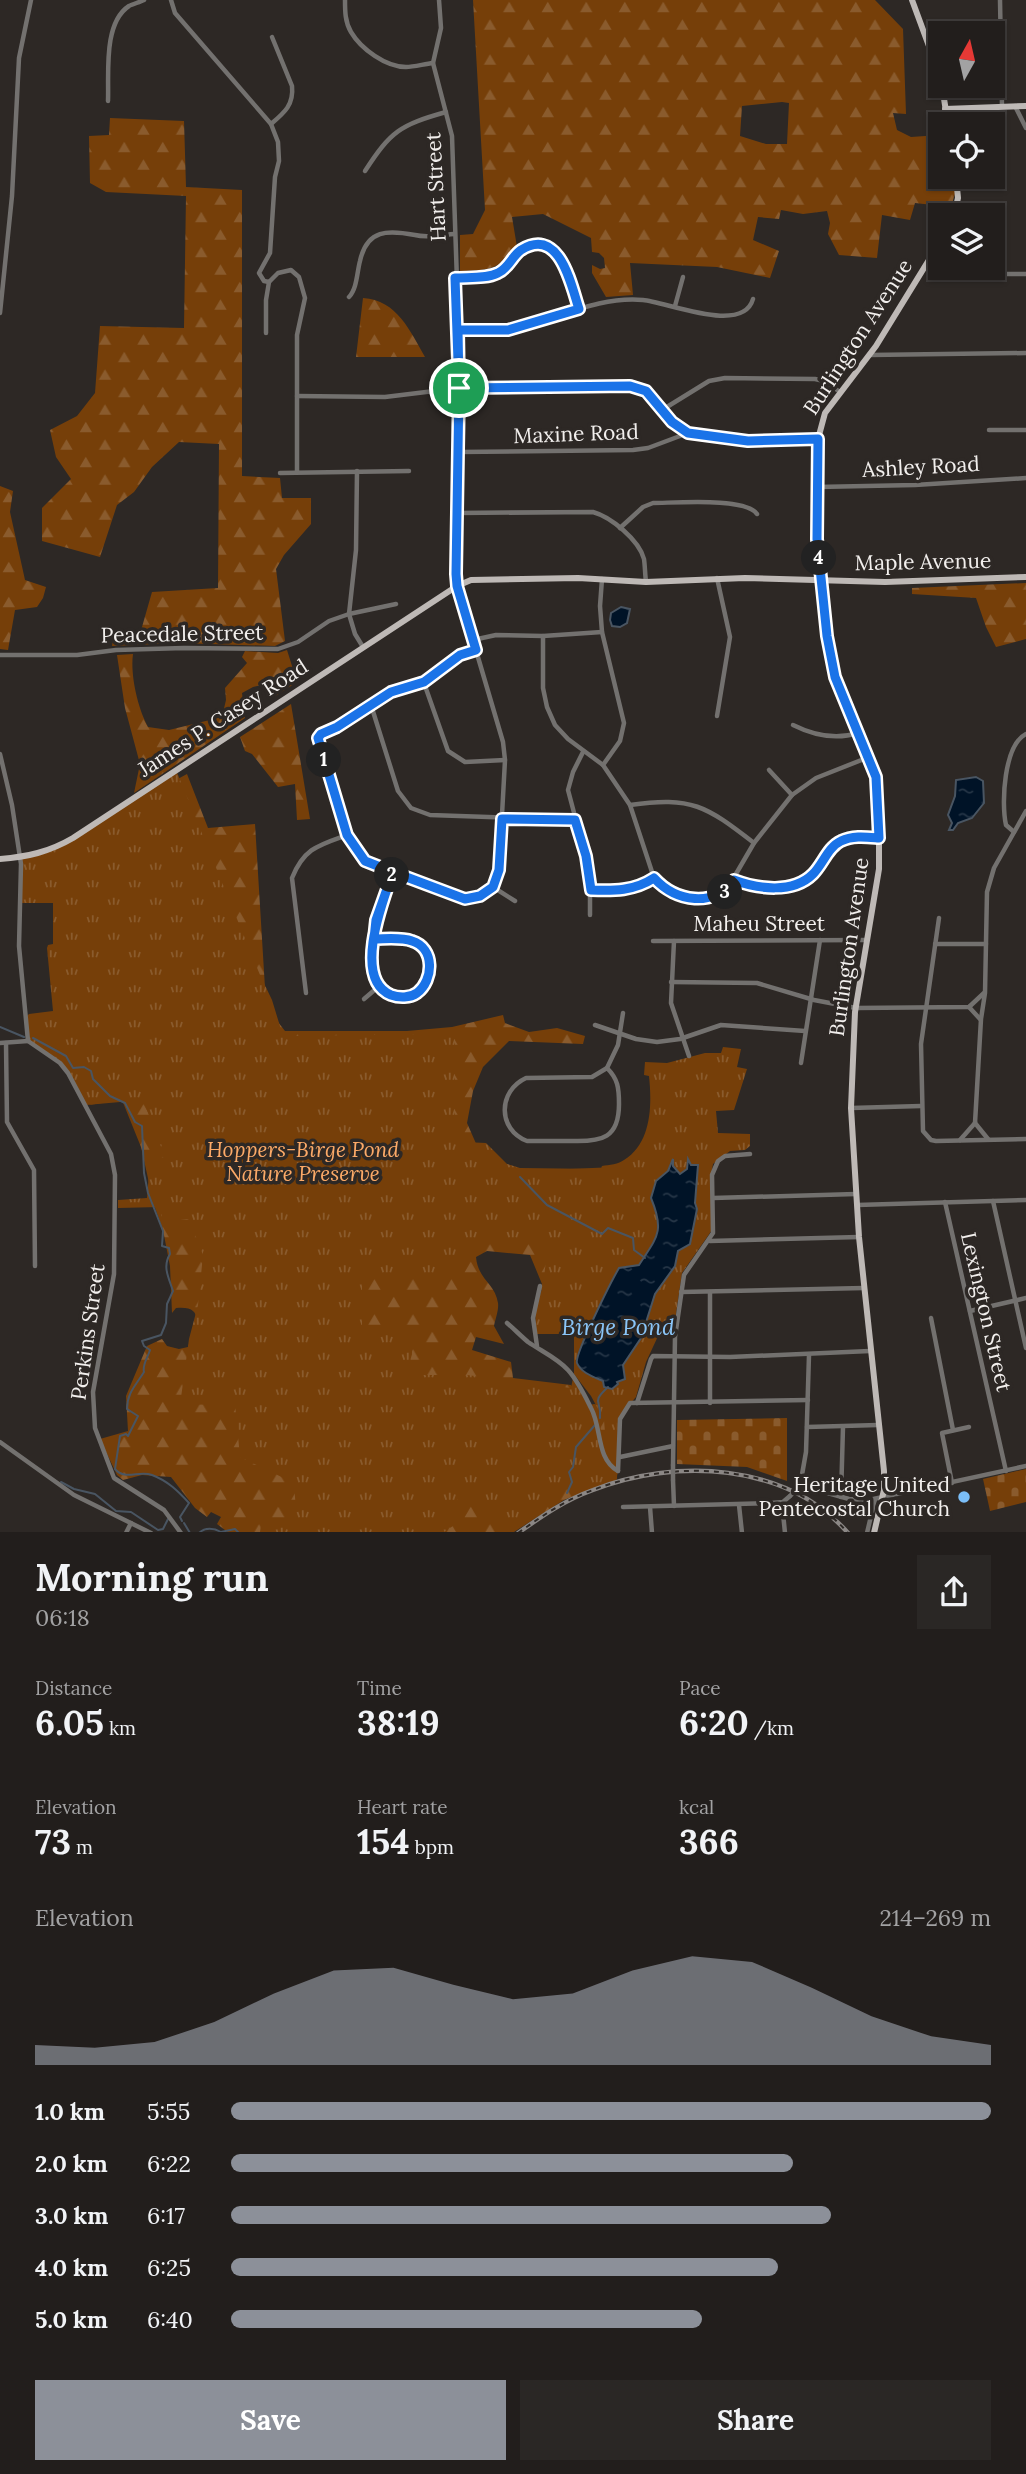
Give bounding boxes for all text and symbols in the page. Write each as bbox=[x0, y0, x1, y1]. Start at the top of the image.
north arrow bbox=[928, 21, 1004, 98]
map controls bbox=[928, 21, 1005, 280]
button: locate bbox=[928, 112, 1005, 189]
street label: Hart Street bbox=[419, 131, 452, 242]
button: layers bbox=[928, 203, 1005, 280]
street label: Burlington Avenue bbox=[797, 254, 918, 420]
pin bbox=[429, 358, 489, 418]
icon: arrive bbox=[440, 369, 478, 407]
street label: Maxine Road bbox=[513, 418, 639, 449]
street label: Ashley Road bbox=[860, 450, 980, 483]
pin: 4 bbox=[802, 540, 836, 576]
text: 4 bbox=[813, 545, 824, 569]
street label: Maple Avenue bbox=[854, 547, 991, 576]
street label: Peacedale Street bbox=[100, 619, 264, 648]
street label: James P. Casey Road bbox=[132, 653, 313, 783]
pin: 1 bbox=[306, 742, 342, 778]
text: 1 bbox=[320, 747, 327, 771]
street label: Burlington Avenue bbox=[823, 856, 874, 1038]
pin: 2 bbox=[374, 858, 410, 892]
text: 2 bbox=[386, 862, 397, 886]
pin: 3 bbox=[708, 874, 742, 910]
text: 3 bbox=[719, 879, 730, 903]
street label: Maheu Street bbox=[693, 910, 826, 937]
park label: Hoppers-Birge Pond Nature Preserve bbox=[207, 1136, 400, 1187]
street label: Lexington Street bbox=[955, 1229, 1018, 1395]
street label: Perkins Street bbox=[65, 1261, 111, 1402]
water label: Birge Pond bbox=[561, 1312, 675, 1341]
place label: Heritage United Pentecostal Church bbox=[758, 1471, 950, 1522]
marker: Heritage United Pentecostal Church bbox=[956, 1489, 972, 1505]
text: Morning run bbox=[35, 1553, 269, 1601]
button: share bbox=[917, 1555, 991, 1629]
text: 06:18 bbox=[35, 1603, 90, 1632]
text: Distance bbox=[35, 1676, 112, 1700]
text: Time bbox=[357, 1676, 402, 1700]
text: Pace bbox=[679, 1676, 721, 1700]
text: 6.05 bbox=[35, 1700, 104, 1745]
text: 38:19 bbox=[357, 1700, 440, 1745]
text: 6:20 bbox=[679, 1700, 749, 1745]
text: km bbox=[104, 1716, 136, 1740]
text: /km bbox=[749, 1716, 794, 1740]
text: Elevation bbox=[35, 1795, 117, 1819]
text: Heart rate bbox=[357, 1795, 448, 1819]
text: kcal bbox=[679, 1795, 714, 1819]
text: 73 bbox=[35, 1819, 71, 1864]
text: 154 bbox=[357, 1819, 410, 1864]
text: 366 bbox=[679, 1819, 739, 1864]
text: m bbox=[71, 1835, 93, 1859]
text: bpm bbox=[410, 1835, 454, 1859]
text: Elevation bbox=[35, 1903, 134, 1932]
text: 214–269 m bbox=[879, 1903, 991, 1932]
text: 1.0 km bbox=[35, 2097, 105, 2126]
text: 5:55 bbox=[147, 2097, 190, 2126]
text: 2.0 km bbox=[35, 2149, 108, 2178]
text: 6:22 bbox=[147, 2149, 191, 2178]
text: 3.0 km bbox=[35, 2201, 108, 2230]
text: 6:17 bbox=[147, 2201, 185, 2230]
text: 4.0 km bbox=[35, 2253, 108, 2282]
text: 6:25 bbox=[147, 2253, 191, 2282]
text: 5.0 km bbox=[35, 2305, 108, 2334]
text: 6:40 bbox=[147, 2305, 193, 2334]
button: Save bbox=[35, 2380, 506, 2460]
button: Share bbox=[520, 2380, 991, 2460]

